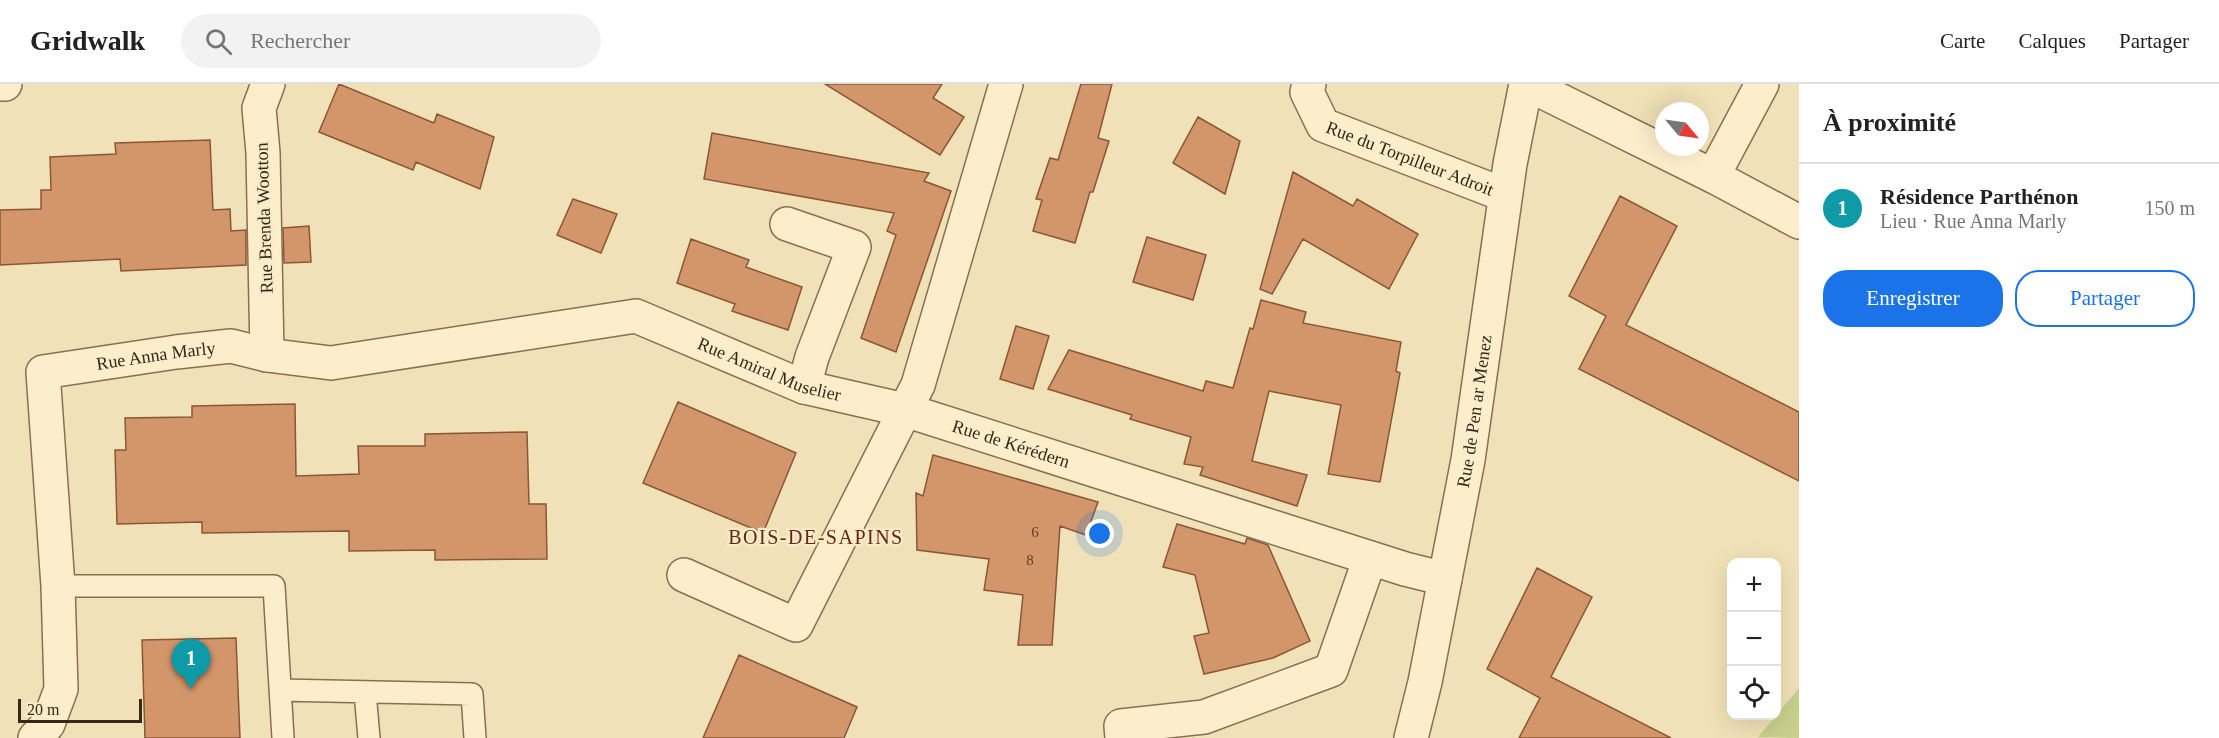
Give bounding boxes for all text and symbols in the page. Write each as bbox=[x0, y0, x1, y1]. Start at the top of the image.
search box bbox=[181, 14, 601, 68]
text: Gridwalk bbox=[30, 25, 145, 56]
icon: search bbox=[202, 25, 235, 58]
text: Rechercher bbox=[250, 28, 350, 53]
text: Carte bbox=[1940, 29, 1985, 53]
text: Calques bbox=[2018, 29, 2086, 53]
text: Partager bbox=[2119, 29, 2189, 53]
north arrow bbox=[1655, 102, 1709, 156]
text: À proximité bbox=[1823, 108, 1956, 137]
street label: Rue du Torpilleur Adroit bbox=[1323, 117, 1497, 200]
street label: Rue Brenda Wootton bbox=[251, 142, 277, 294]
text: Résidence Parthénon bbox=[1880, 184, 2079, 209]
text: 1 bbox=[1838, 197, 1848, 219]
text: 150 m bbox=[2144, 197, 2195, 219]
text: Lieu · Rue Anna Marly bbox=[1880, 210, 2067, 232]
button: Enregistrer bbox=[1823, 270, 2003, 327]
button: Partager bbox=[2015, 270, 2195, 327]
street label: Rue Amiral Muselier bbox=[695, 333, 843, 405]
street label: Rue de Pen ar Menez bbox=[1453, 334, 1496, 489]
street label: Rue Anna Marly bbox=[95, 338, 216, 374]
street label: Rue de Kérédern bbox=[950, 416, 1072, 472]
your location bbox=[1085, 519, 1114, 548]
house number: 6 bbox=[1031, 524, 1039, 540]
district label: BOIS-DE-SAPINS bbox=[728, 526, 904, 548]
house number: 8 bbox=[1026, 552, 1034, 568]
map controls bbox=[1727, 558, 1781, 720]
button: + bbox=[1727, 558, 1781, 612]
button: − bbox=[1727, 612, 1781, 666]
pin: 1 bbox=[172, 640, 210, 689]
button: locate bbox=[1727, 666, 1781, 720]
scale bar bbox=[18, 696, 142, 724]
text: 20 m bbox=[27, 701, 59, 718]

